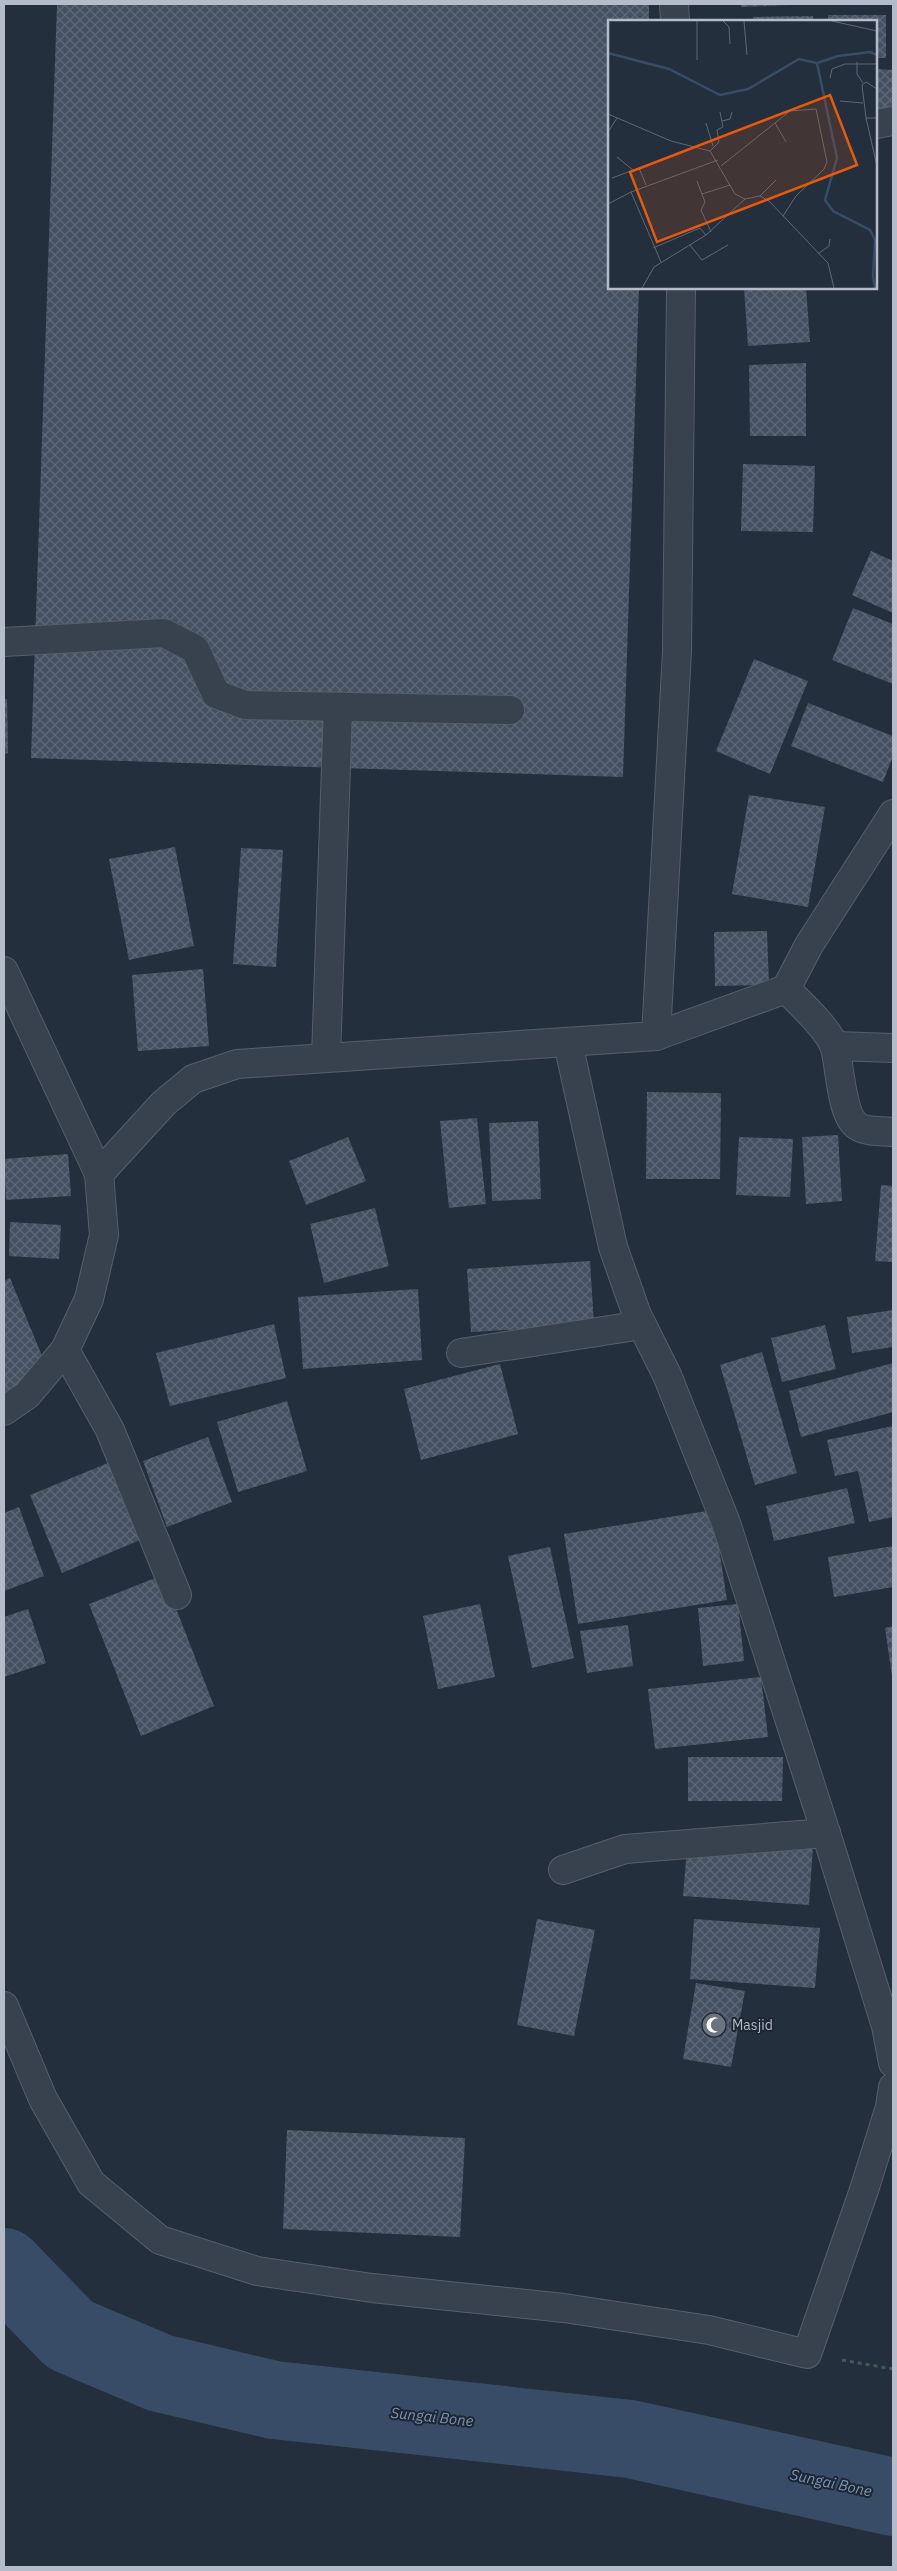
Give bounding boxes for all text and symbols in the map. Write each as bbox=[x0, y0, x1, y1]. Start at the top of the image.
inset map bbox=[608, 20, 877, 289]
mosque icon: Masjid bbox=[701, 2012, 727, 2038]
place label: Masjid bbox=[732, 2016, 773, 2034]
water label: Sungai Bone bbox=[390, 2403, 475, 2430]
water label: Sungai Bone bbox=[788, 2465, 874, 2501]

